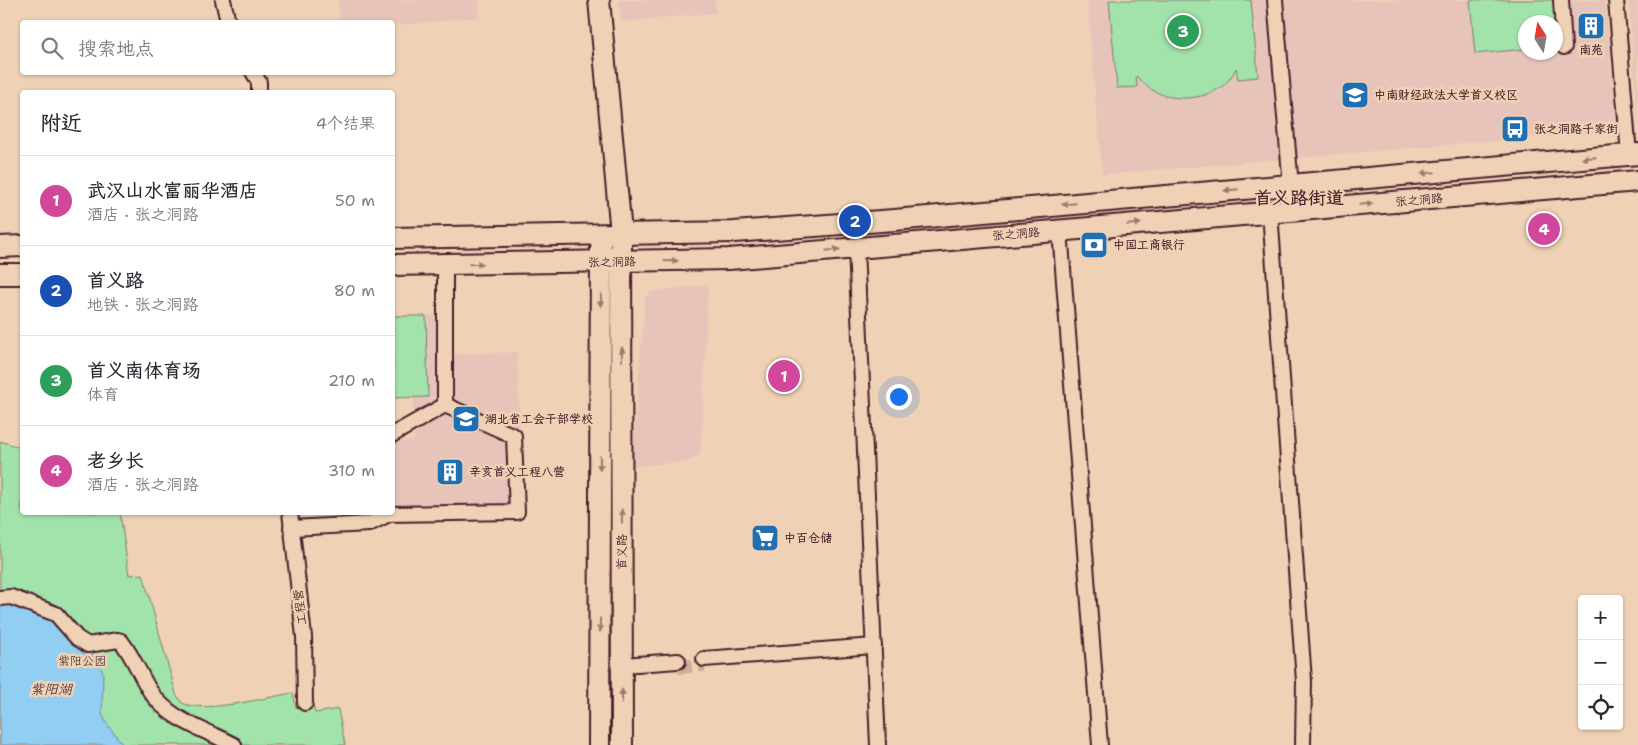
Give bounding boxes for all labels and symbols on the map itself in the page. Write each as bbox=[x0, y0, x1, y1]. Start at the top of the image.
building icon: 南苑 bbox=[1576, 11, 1606, 41]
pin: 3 bbox=[1167, 12, 1199, 50]
north arrow bbox=[1518, 15, 1563, 60]
place label: 南苑 bbox=[1579, 42, 1603, 58]
school or university icon: 中南财经政法大学首义校区 bbox=[1340, 80, 1370, 110]
place label: 中南财经政法大学首义校区 bbox=[1374, 87, 1518, 103]
bus stop icon: 张之洞路千家街 bbox=[1500, 114, 1530, 144]
place label: 张之洞路千家街 bbox=[1534, 121, 1618, 137]
one-way arrow bbox=[1581, 155, 1597, 163]
one-way arrow bbox=[1419, 169, 1435, 177]
district label: 首义路街道 bbox=[1254, 186, 1344, 210]
one-way arrow bbox=[1223, 187, 1239, 195]
street label: 张之洞路 bbox=[1394, 190, 1444, 210]
one-way arrow bbox=[1358, 200, 1374, 208]
one-way arrow bbox=[1061, 201, 1077, 209]
pin: 2 bbox=[839, 202, 871, 240]
pin: 4 bbox=[1528, 210, 1560, 248]
one-way arrow bbox=[1126, 220, 1142, 228]
street label: 张之洞路 bbox=[991, 224, 1041, 244]
bank icon: 中国工商银行 bbox=[1079, 230, 1109, 260]
place label: 中国工商银行 bbox=[1113, 237, 1185, 253]
one-way arrow bbox=[825, 245, 841, 253]
street label: 张之洞路 bbox=[588, 254, 636, 270]
one-way arrow bbox=[663, 256, 679, 264]
one-way arrow bbox=[468, 260, 484, 268]
one-way arrow bbox=[597, 292, 605, 308]
one-way arrow bbox=[618, 346, 626, 362]
pin: 1 bbox=[768, 357, 800, 395]
your location bbox=[886, 384, 912, 410]
school or university icon: 湖北省工会干部学校 bbox=[451, 404, 481, 434]
place label: 湖北省工会干部学校 bbox=[485, 411, 593, 427]
one-way arrow bbox=[596, 455, 604, 471]
building icon: 辛亥首义工程八营 bbox=[435, 457, 465, 487]
place label: 辛亥首义工程八营 bbox=[469, 464, 565, 480]
one-way arrow bbox=[618, 508, 626, 524]
supermarket icon: 中百仓储 bbox=[750, 523, 780, 553]
place label: 中百仓储 bbox=[784, 530, 832, 546]
street label: 首义路 bbox=[614, 534, 630, 570]
street label: 工程营 bbox=[290, 588, 310, 626]
one-way arrow bbox=[596, 617, 604, 633]
park label: 紫阳公园 bbox=[58, 653, 106, 669]
water label: 紫阳湖 bbox=[30, 680, 74, 698]
one-way arrow bbox=[618, 688, 626, 704]

